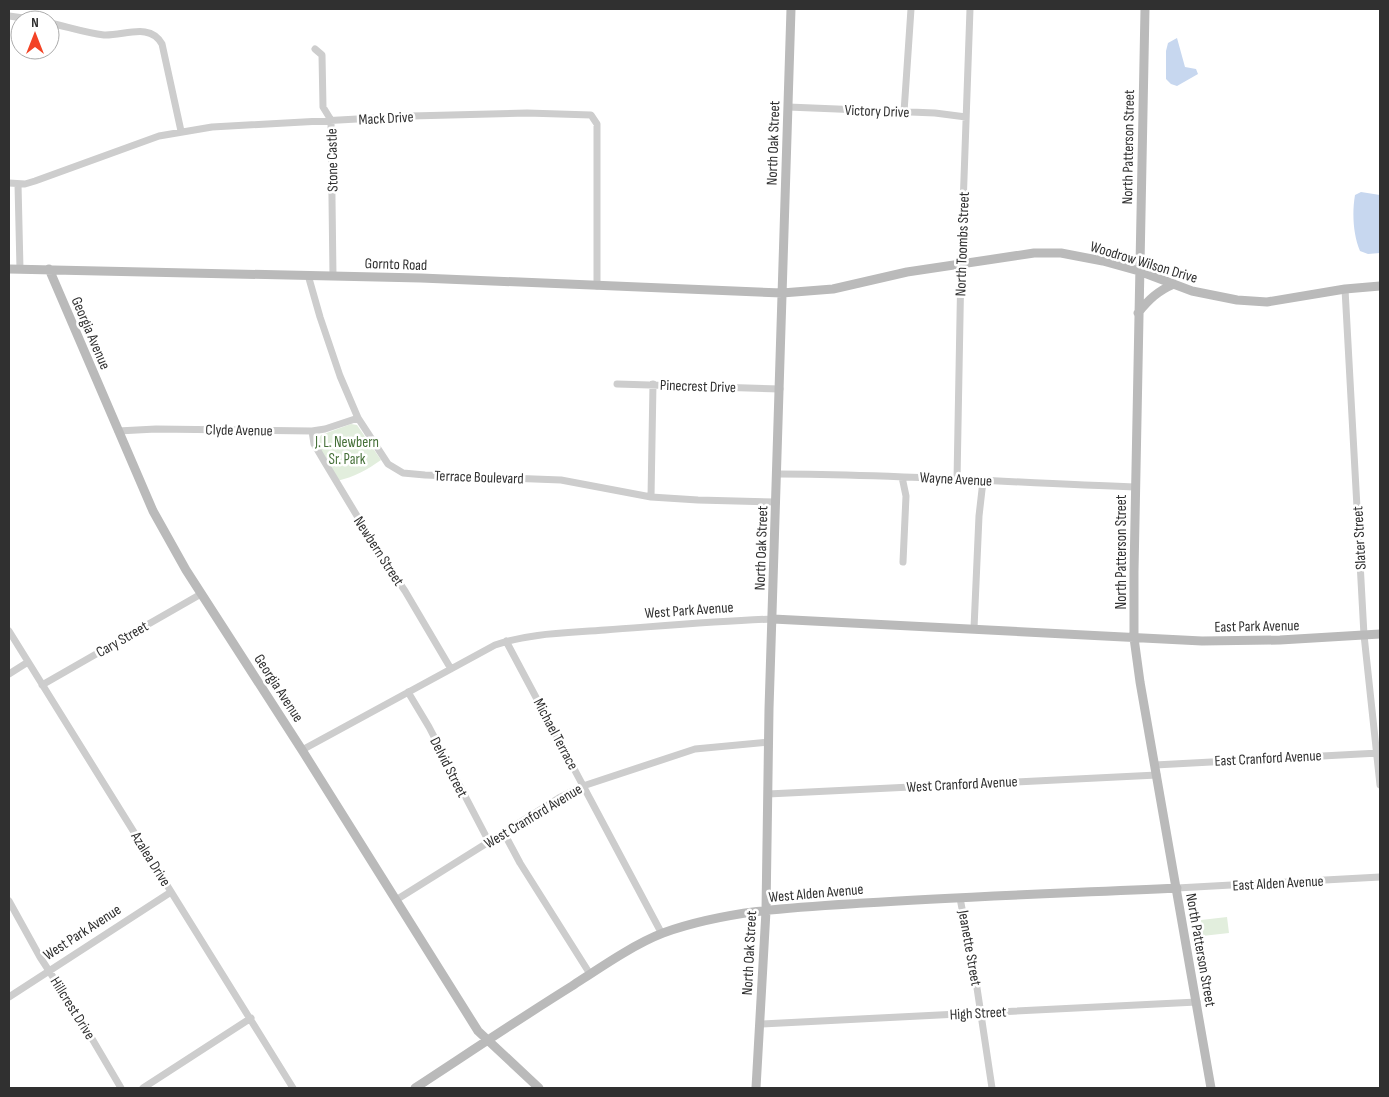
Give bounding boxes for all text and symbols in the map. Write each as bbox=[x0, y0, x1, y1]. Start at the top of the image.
north arrow bbox=[10, 10, 60, 60]
text: N bbox=[31, 14, 39, 31]
street label: North Patterson Street bbox=[1118, 89, 1139, 205]
street label: North Oak Street bbox=[763, 100, 784, 186]
street label: Victory Drive bbox=[844, 101, 910, 122]
street label: Mack Drive bbox=[358, 108, 414, 129]
street label: Stone Castle bbox=[322, 128, 343, 192]
street label: North Toombs Street bbox=[951, 191, 974, 297]
street label: Woodrow Wilson Drive bbox=[1088, 237, 1200, 288]
street label: Gornto Road bbox=[364, 254, 428, 275]
street label: Georgia Avenue bbox=[67, 294, 114, 372]
street label: Pinecrest Drive bbox=[660, 376, 736, 397]
street label: Clyde Avenue bbox=[205, 420, 273, 441]
park label: J. L. Newbern Sr. Park bbox=[314, 433, 379, 469]
street label: Terrace Boulevard bbox=[434, 466, 524, 489]
street label: Wayne Avenue bbox=[919, 468, 993, 491]
street label: North Patterson Street bbox=[1112, 494, 1131, 609]
street label: North Oak Street bbox=[751, 505, 772, 591]
street label: Slater Street bbox=[1348, 505, 1371, 570]
street label: Newbern Street bbox=[349, 513, 408, 590]
street label: West Park Avenue bbox=[644, 598, 734, 623]
street label: East Park Avenue bbox=[1214, 616, 1300, 637]
street label: Cary Street bbox=[93, 617, 152, 662]
street label: Georgia Avenue bbox=[250, 651, 308, 726]
street label: Michael Terrace bbox=[529, 695, 582, 773]
street label: Delvid Street bbox=[425, 734, 472, 801]
street label: East Cranford Avenue bbox=[1214, 746, 1322, 771]
street label: West Cranford Avenue bbox=[906, 772, 1018, 797]
street label: West Cranford Avenue bbox=[481, 780, 586, 853]
street label: Azalea Drive bbox=[126, 828, 175, 890]
street label: East Alden Avenue bbox=[1232, 872, 1324, 895]
street label: West Alden Avenue bbox=[768, 880, 864, 907]
street label: North Patterson Street bbox=[1181, 892, 1220, 1009]
street label: West Park Avenue bbox=[40, 900, 125, 965]
street label: Jeanette Street bbox=[953, 908, 986, 988]
street label: North Oak Street bbox=[738, 910, 761, 996]
street label: Hillcrest Drive bbox=[46, 973, 99, 1043]
street label: High Street bbox=[949, 1003, 1007, 1024]

